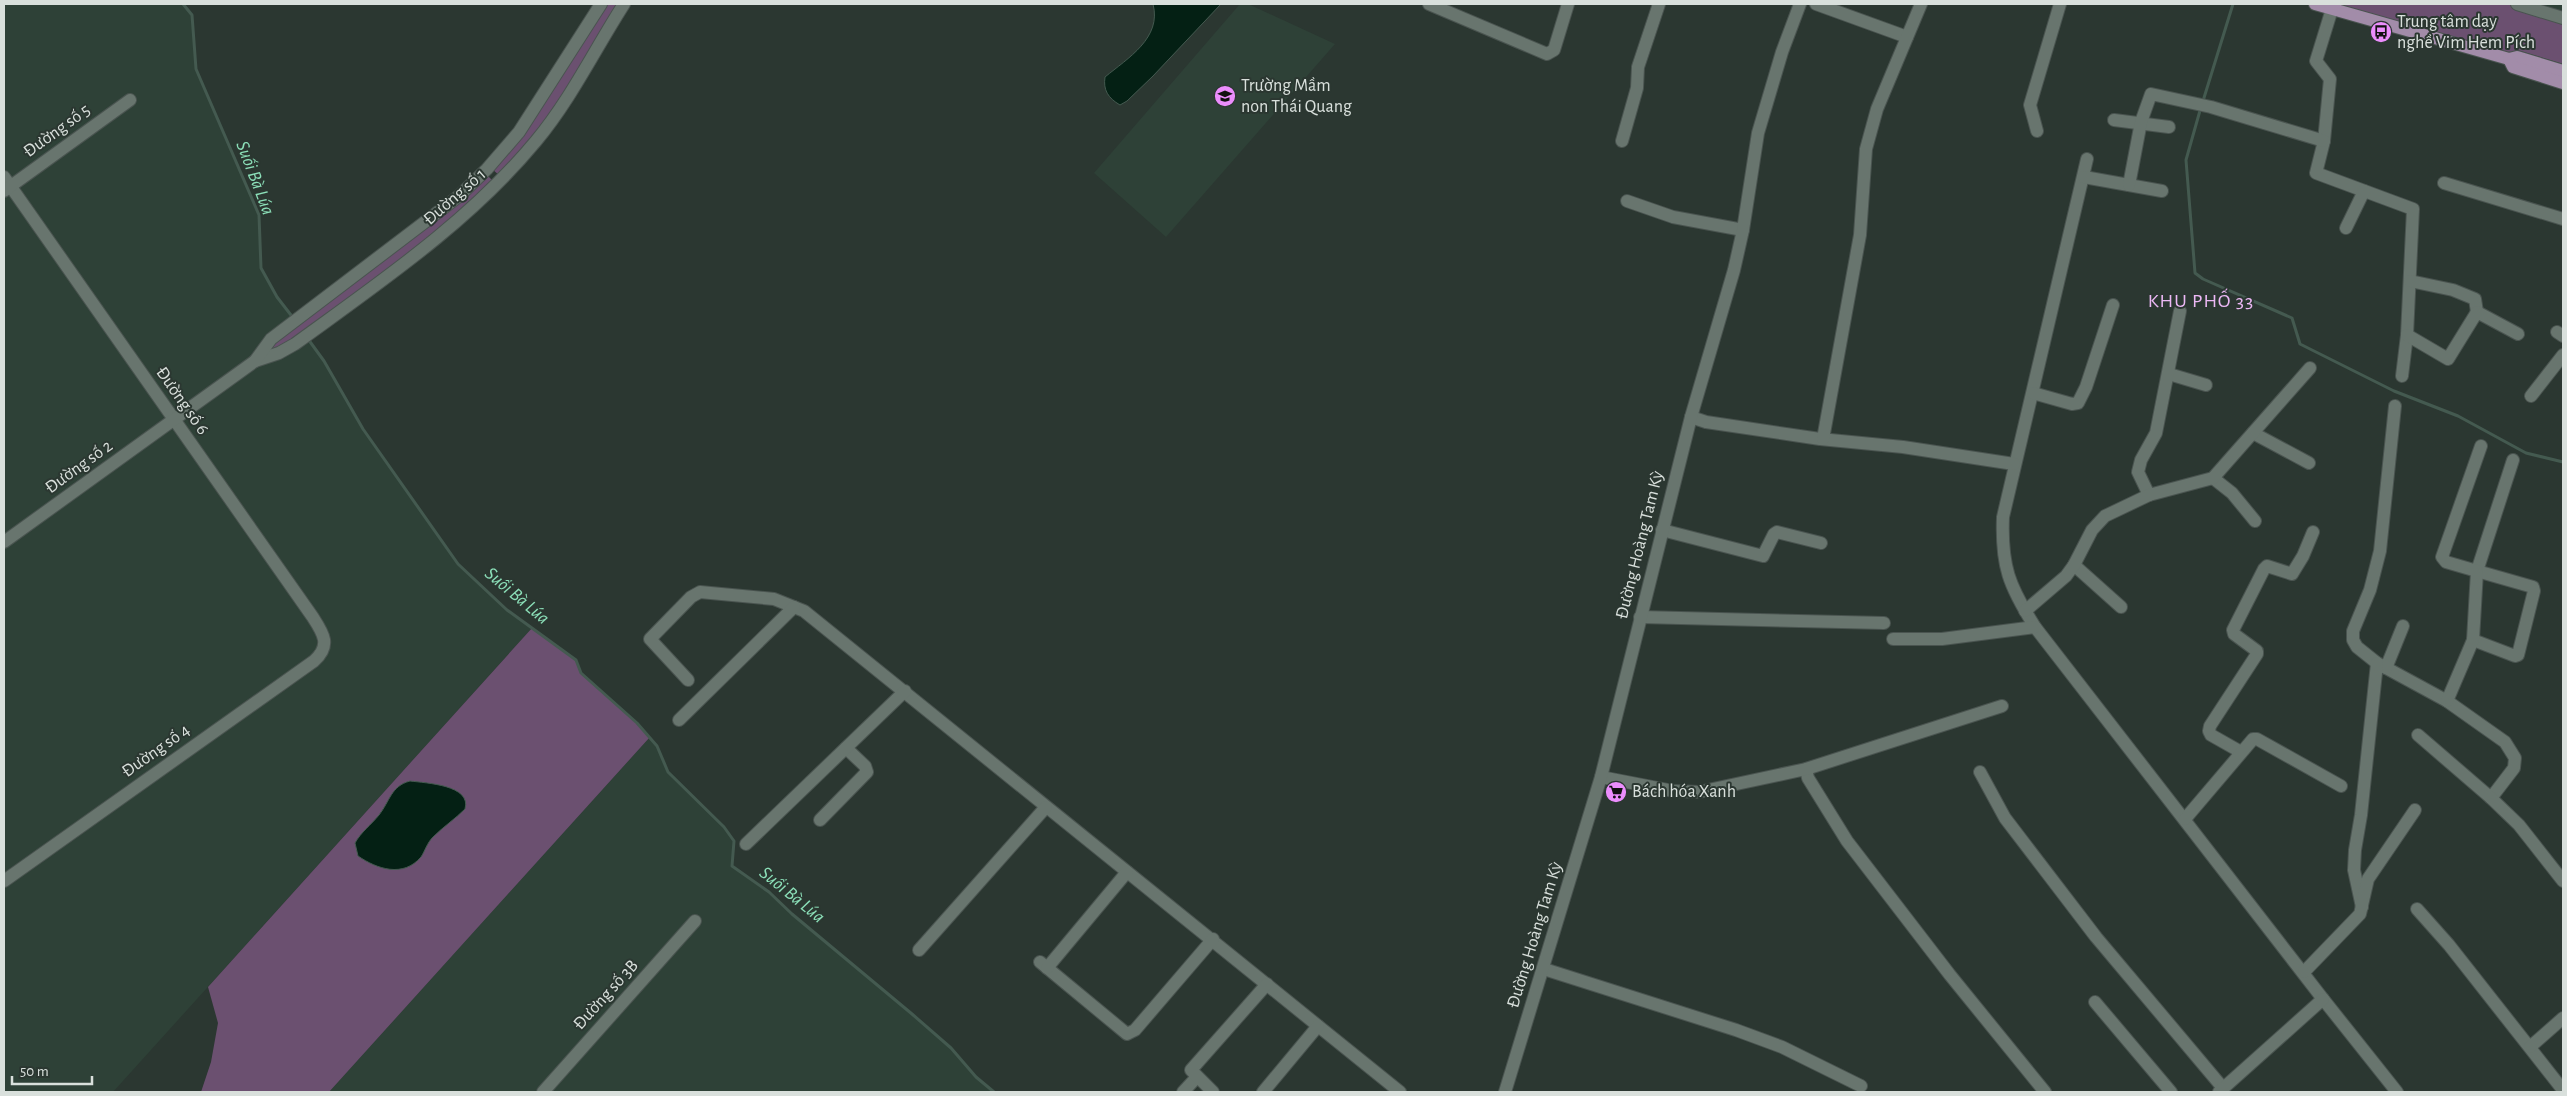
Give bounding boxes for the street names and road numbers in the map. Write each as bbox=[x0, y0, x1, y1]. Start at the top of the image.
street label: Đường số 5 bbox=[20, 100, 94, 161]
street label: Đường số 1 bbox=[420, 164, 490, 229]
street label: Đường số 6 bbox=[152, 363, 213, 438]
street label: Đường số 2 bbox=[41, 436, 116, 497]
street label: Đường Hoàng Tam Kỳ bbox=[1613, 469, 1667, 621]
street label: Đường số 4 bbox=[118, 720, 194, 781]
street label: Đường Hoàng Tam Kỳ bbox=[1504, 859, 1566, 1010]
street label: Đường số 3B bbox=[569, 956, 642, 1033]

